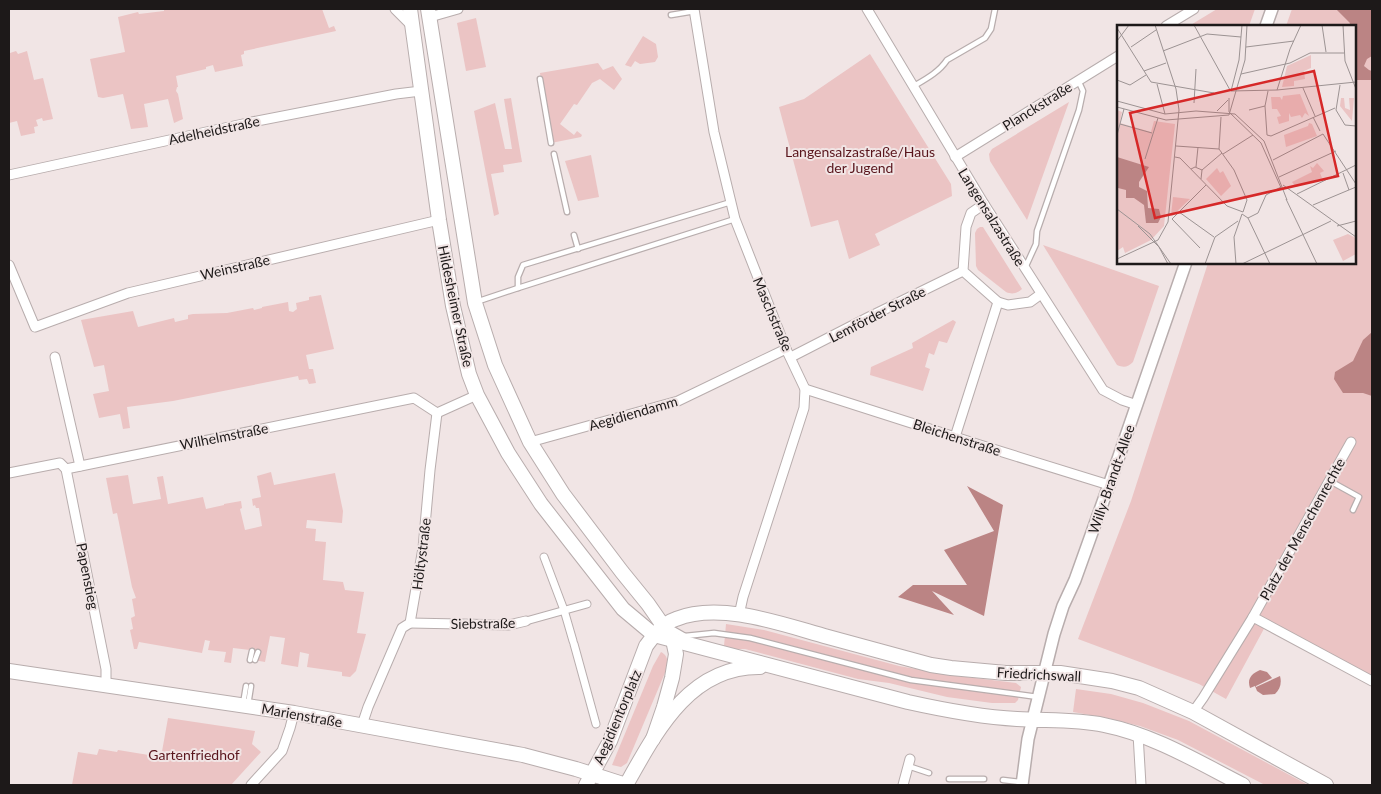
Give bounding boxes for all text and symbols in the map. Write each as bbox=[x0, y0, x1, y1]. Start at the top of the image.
inset map bbox=[1117, 25, 1356, 264]
street label: Planckstraße bbox=[999, 78, 1075, 134]
street label: Adelheidstraße bbox=[167, 112, 261, 148]
park label: Langensalzastraße/Haus der Jugend bbox=[785, 143, 935, 176]
street label: Langensalzastraße bbox=[955, 165, 1029, 269]
street label: Hildesheimer Straße bbox=[435, 244, 477, 368]
street label: Weinstraße bbox=[199, 251, 271, 283]
street label: Maschstraße bbox=[750, 274, 796, 354]
street label: Lemförder Straße bbox=[826, 282, 928, 346]
street label: Aegidiendamm bbox=[587, 392, 679, 434]
street label: Bleichenstraße bbox=[911, 415, 1003, 459]
street label: Wilhelmstraße bbox=[178, 419, 270, 453]
street label: Willy-Brandt-Allee bbox=[1084, 422, 1138, 536]
street label: Platz der Menschenrechte bbox=[1256, 455, 1348, 603]
street label: Höltystraße bbox=[408, 517, 434, 591]
street label: Papenstieg bbox=[73, 541, 103, 611]
street label: Siebstraße bbox=[451, 614, 515, 632]
street label: Friedrichswall bbox=[996, 663, 1082, 685]
street label: Aegidientorplatz bbox=[589, 667, 645, 767]
street label: Marienstraße bbox=[260, 700, 344, 730]
park label: Gartenfriedhof bbox=[148, 746, 240, 763]

